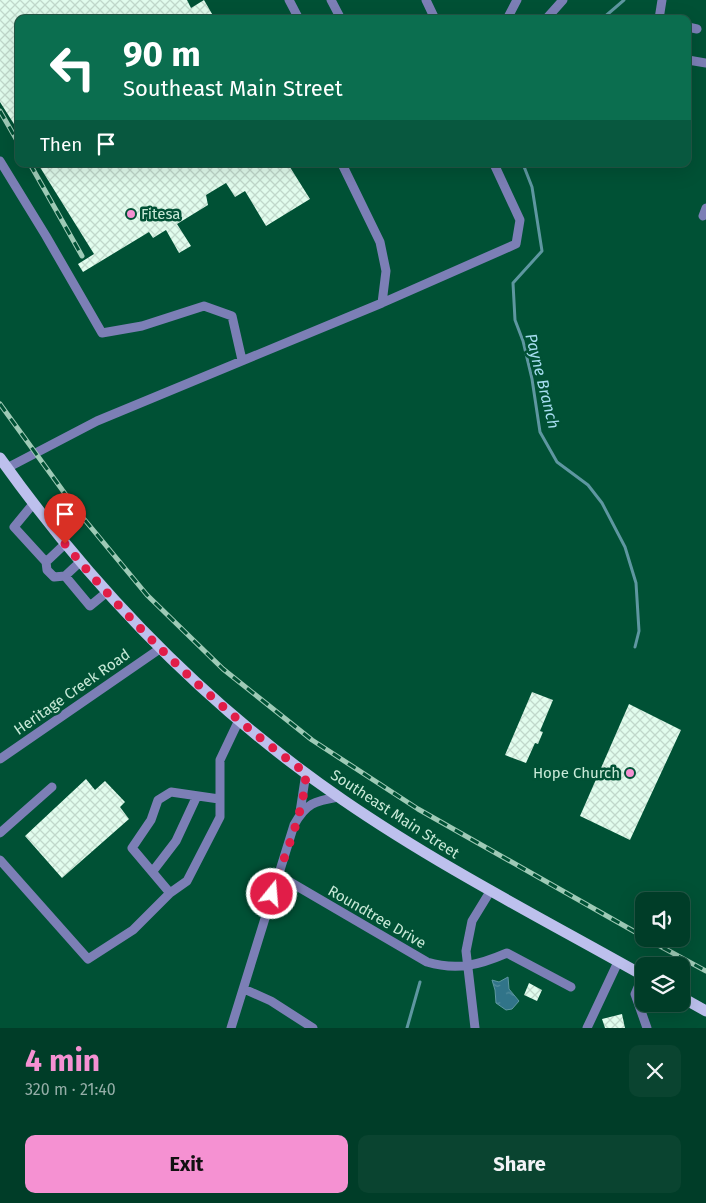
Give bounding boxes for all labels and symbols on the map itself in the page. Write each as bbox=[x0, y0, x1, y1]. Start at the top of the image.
place label: Fitesa bbox=[141, 205, 180, 223]
marker: Fitesa bbox=[125, 208, 137, 220]
water label: Payne Branch bbox=[521, 331, 564, 431]
pin bbox=[44, 493, 86, 544]
street label: Heritage Creek Road bbox=[11, 645, 133, 739]
place label: Hope Church bbox=[533, 764, 620, 782]
street label: Southeast Main Street bbox=[327, 766, 463, 863]
marker: Hope Church bbox=[624, 767, 636, 779]
position arrow bbox=[245, 867, 297, 919]
street label: Roundtree Drive bbox=[325, 882, 429, 952]

